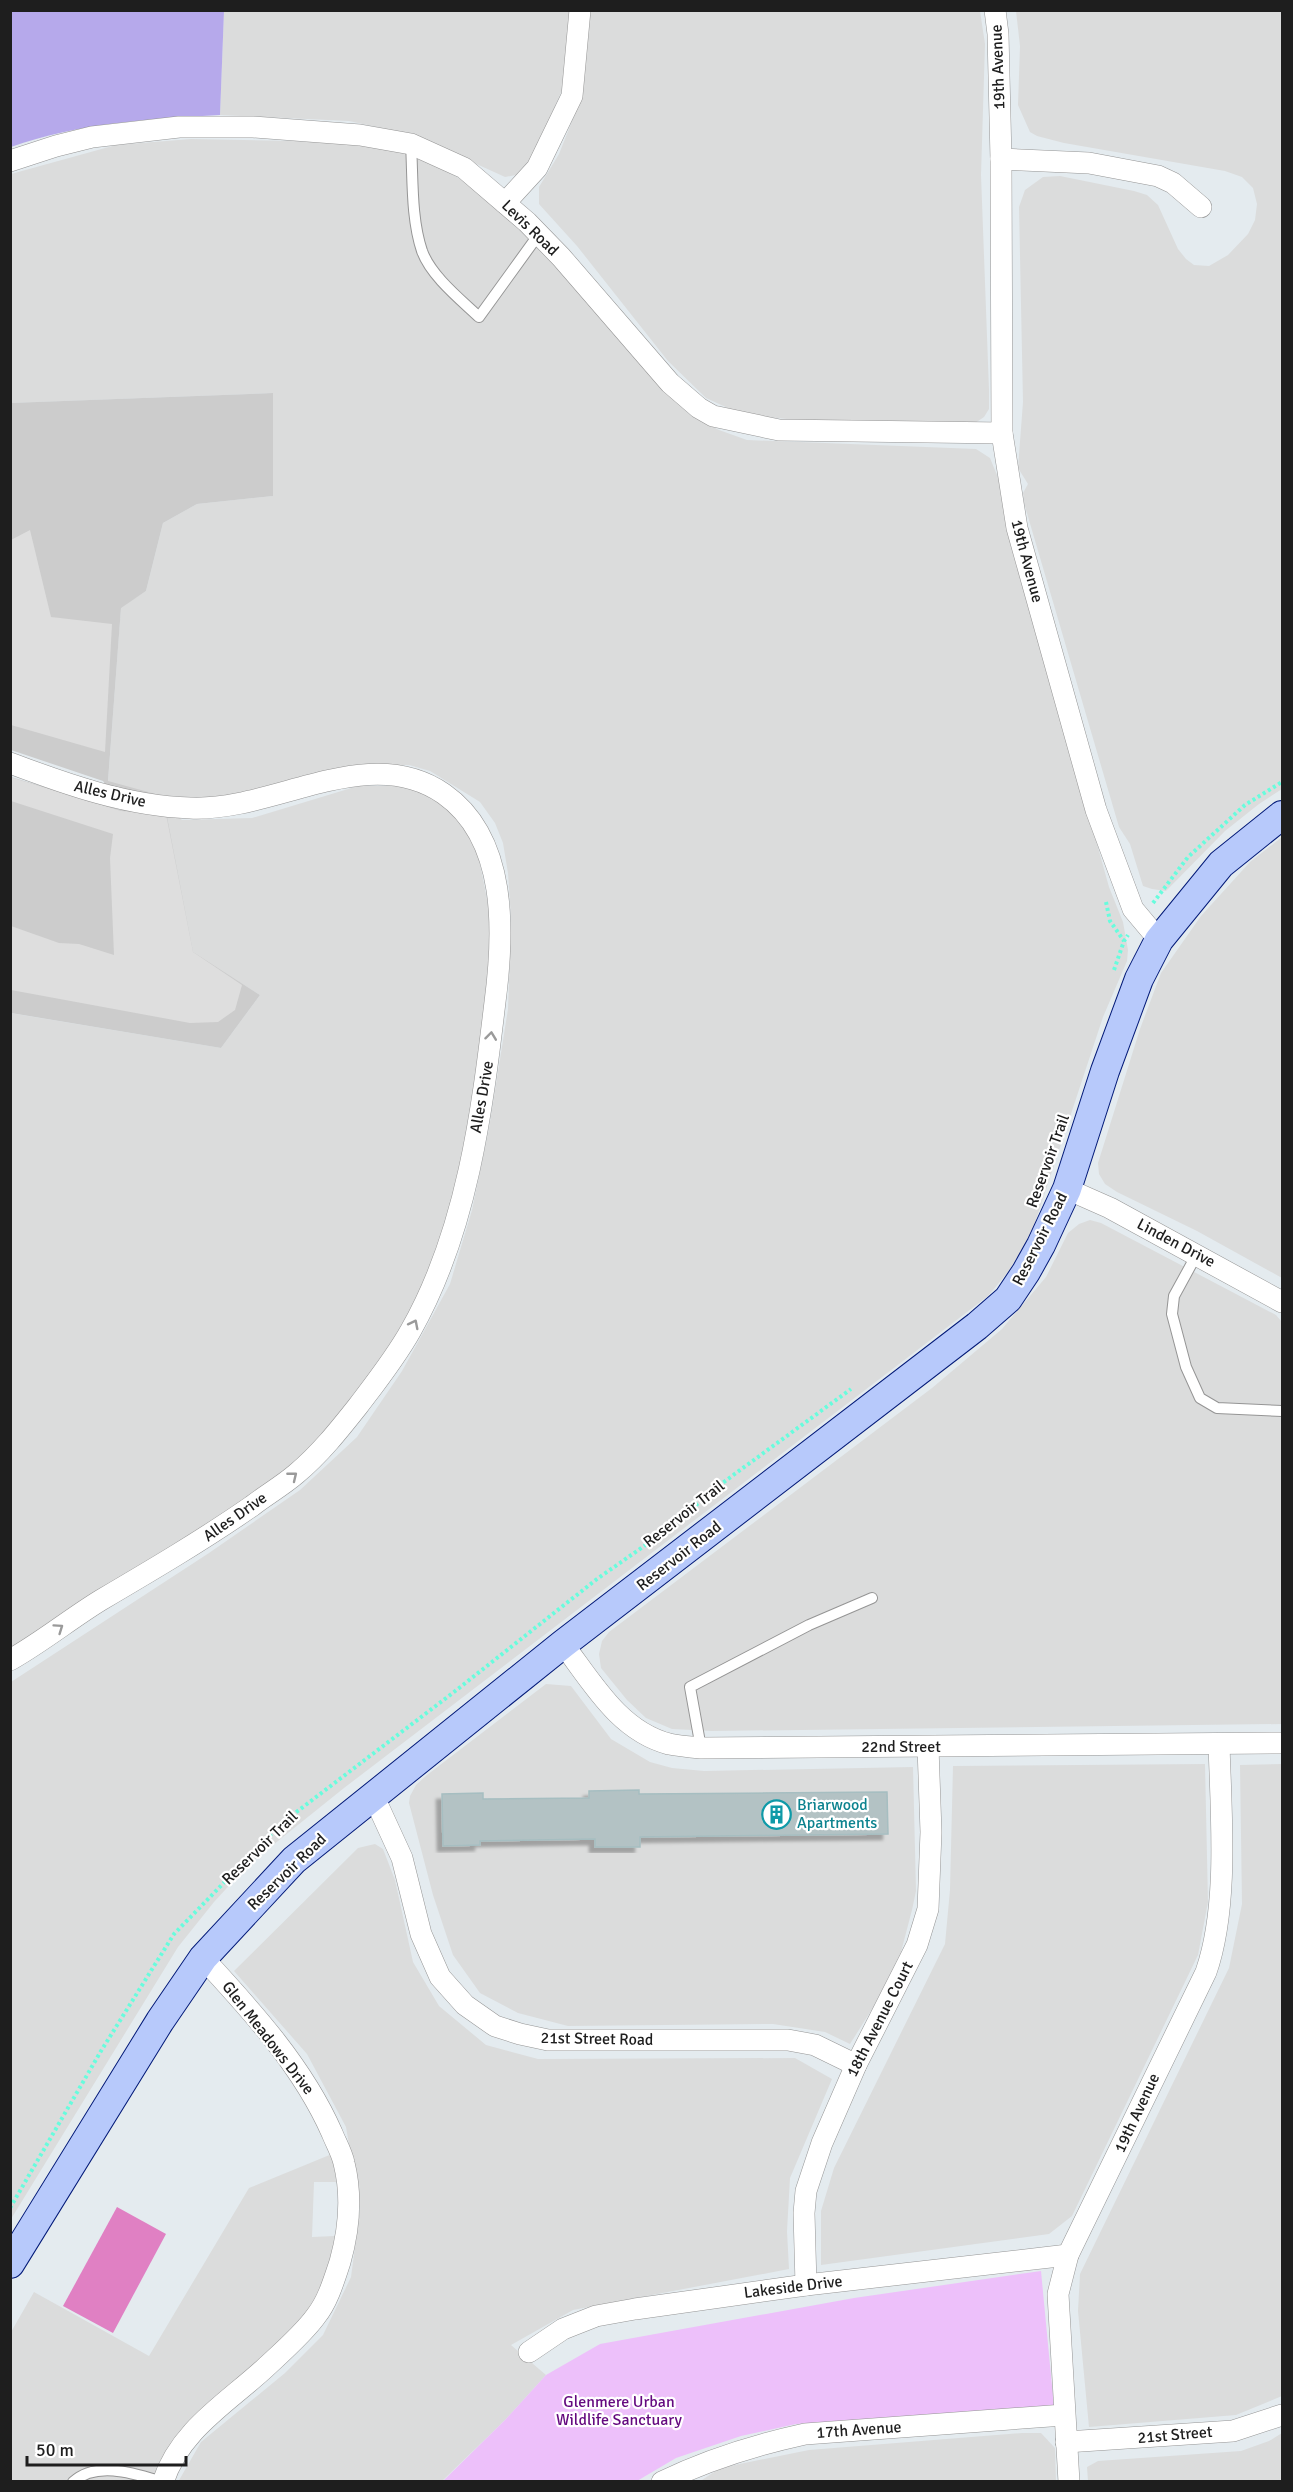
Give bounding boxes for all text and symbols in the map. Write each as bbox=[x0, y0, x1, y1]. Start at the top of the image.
street label: 19th Avenue bbox=[987, 24, 1009, 110]
street label: Levis Road bbox=[497, 196, 563, 260]
street label: 19th Avenue bbox=[1006, 517, 1048, 605]
street label: Alles Drive bbox=[72, 776, 148, 812]
one-way arrow bbox=[484, 1031, 497, 1041]
street label: Alles Drive bbox=[466, 1059, 498, 1135]
street label: Reservoir Trail bbox=[1022, 1111, 1074, 1210]
street label: Reservoir Road bbox=[1008, 1189, 1072, 1289]
street label: Linden Drive bbox=[1133, 1214, 1219, 1272]
one-way arrow bbox=[407, 1320, 418, 1330]
one-way arrow bbox=[286, 1472, 297, 1483]
street label: Reservoir Trail bbox=[639, 1476, 729, 1552]
street label: Alles Drive bbox=[199, 1488, 271, 1546]
street label: Reservoir Road bbox=[633, 1517, 725, 1595]
one-way arrow bbox=[53, 1624, 64, 1635]
street label: 22nd Street bbox=[861, 1737, 941, 1757]
place label: Briarwood Apartments bbox=[797, 1795, 877, 1833]
building icon: Briarwood Apartments bbox=[760, 1798, 792, 1830]
street label: Reservoir Trail bbox=[218, 1807, 302, 1889]
street label: Reservoir Road bbox=[243, 1829, 331, 1915]
street label: 18th Avenue Court bbox=[842, 1957, 918, 2080]
street label: Glen Meadows Drive bbox=[217, 1977, 319, 2099]
street label: 21st Street Road bbox=[540, 2028, 654, 2050]
street label: 19th Avenue bbox=[1110, 2070, 1164, 2156]
street label: Lakeside Drive bbox=[743, 2271, 843, 2303]
park label: Glenmere Urban Wildlife Sanctuary bbox=[556, 2392, 683, 2430]
street label: 17th Avenue bbox=[816, 2417, 902, 2443]
street label: 21st Street bbox=[1137, 2422, 1214, 2448]
scale bar bbox=[27, 2429, 186, 2467]
text: 50 m bbox=[36, 2439, 74, 2461]

